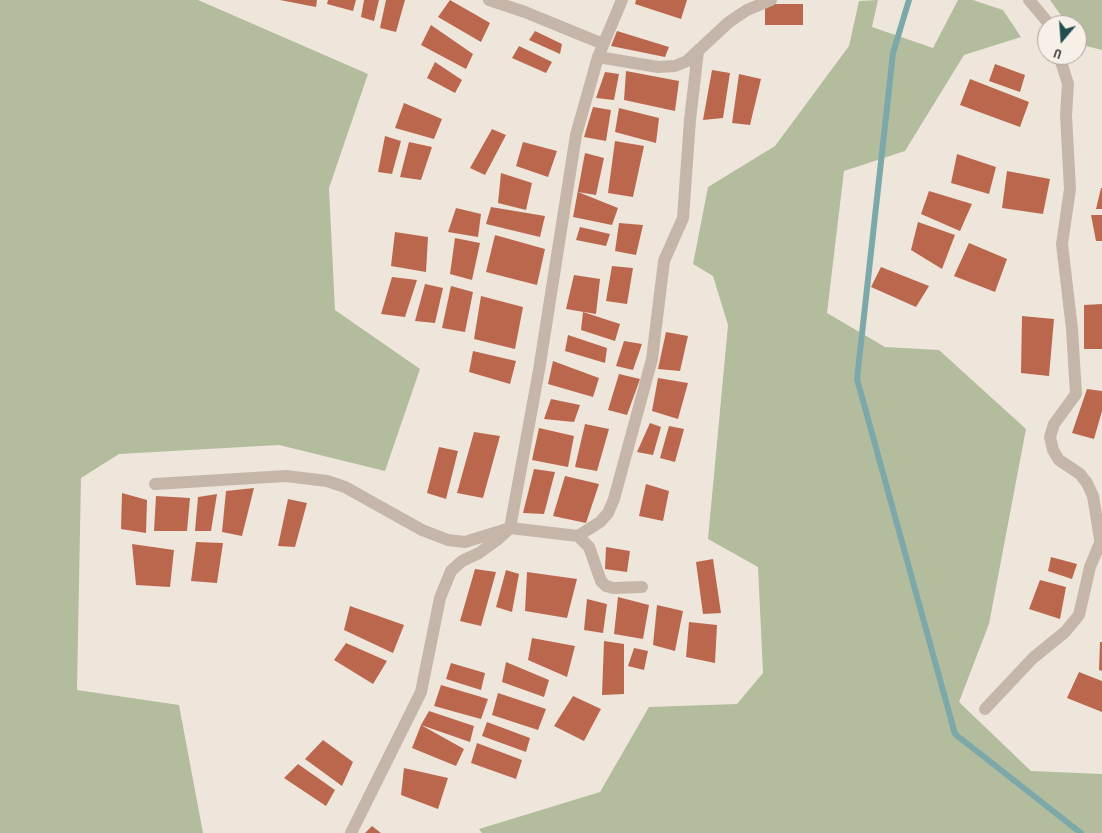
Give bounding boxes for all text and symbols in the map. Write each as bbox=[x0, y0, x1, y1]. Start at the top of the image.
north arrow bbox=[1037, 15, 1087, 65]
text: U bbox=[1051, 45, 1064, 63]

